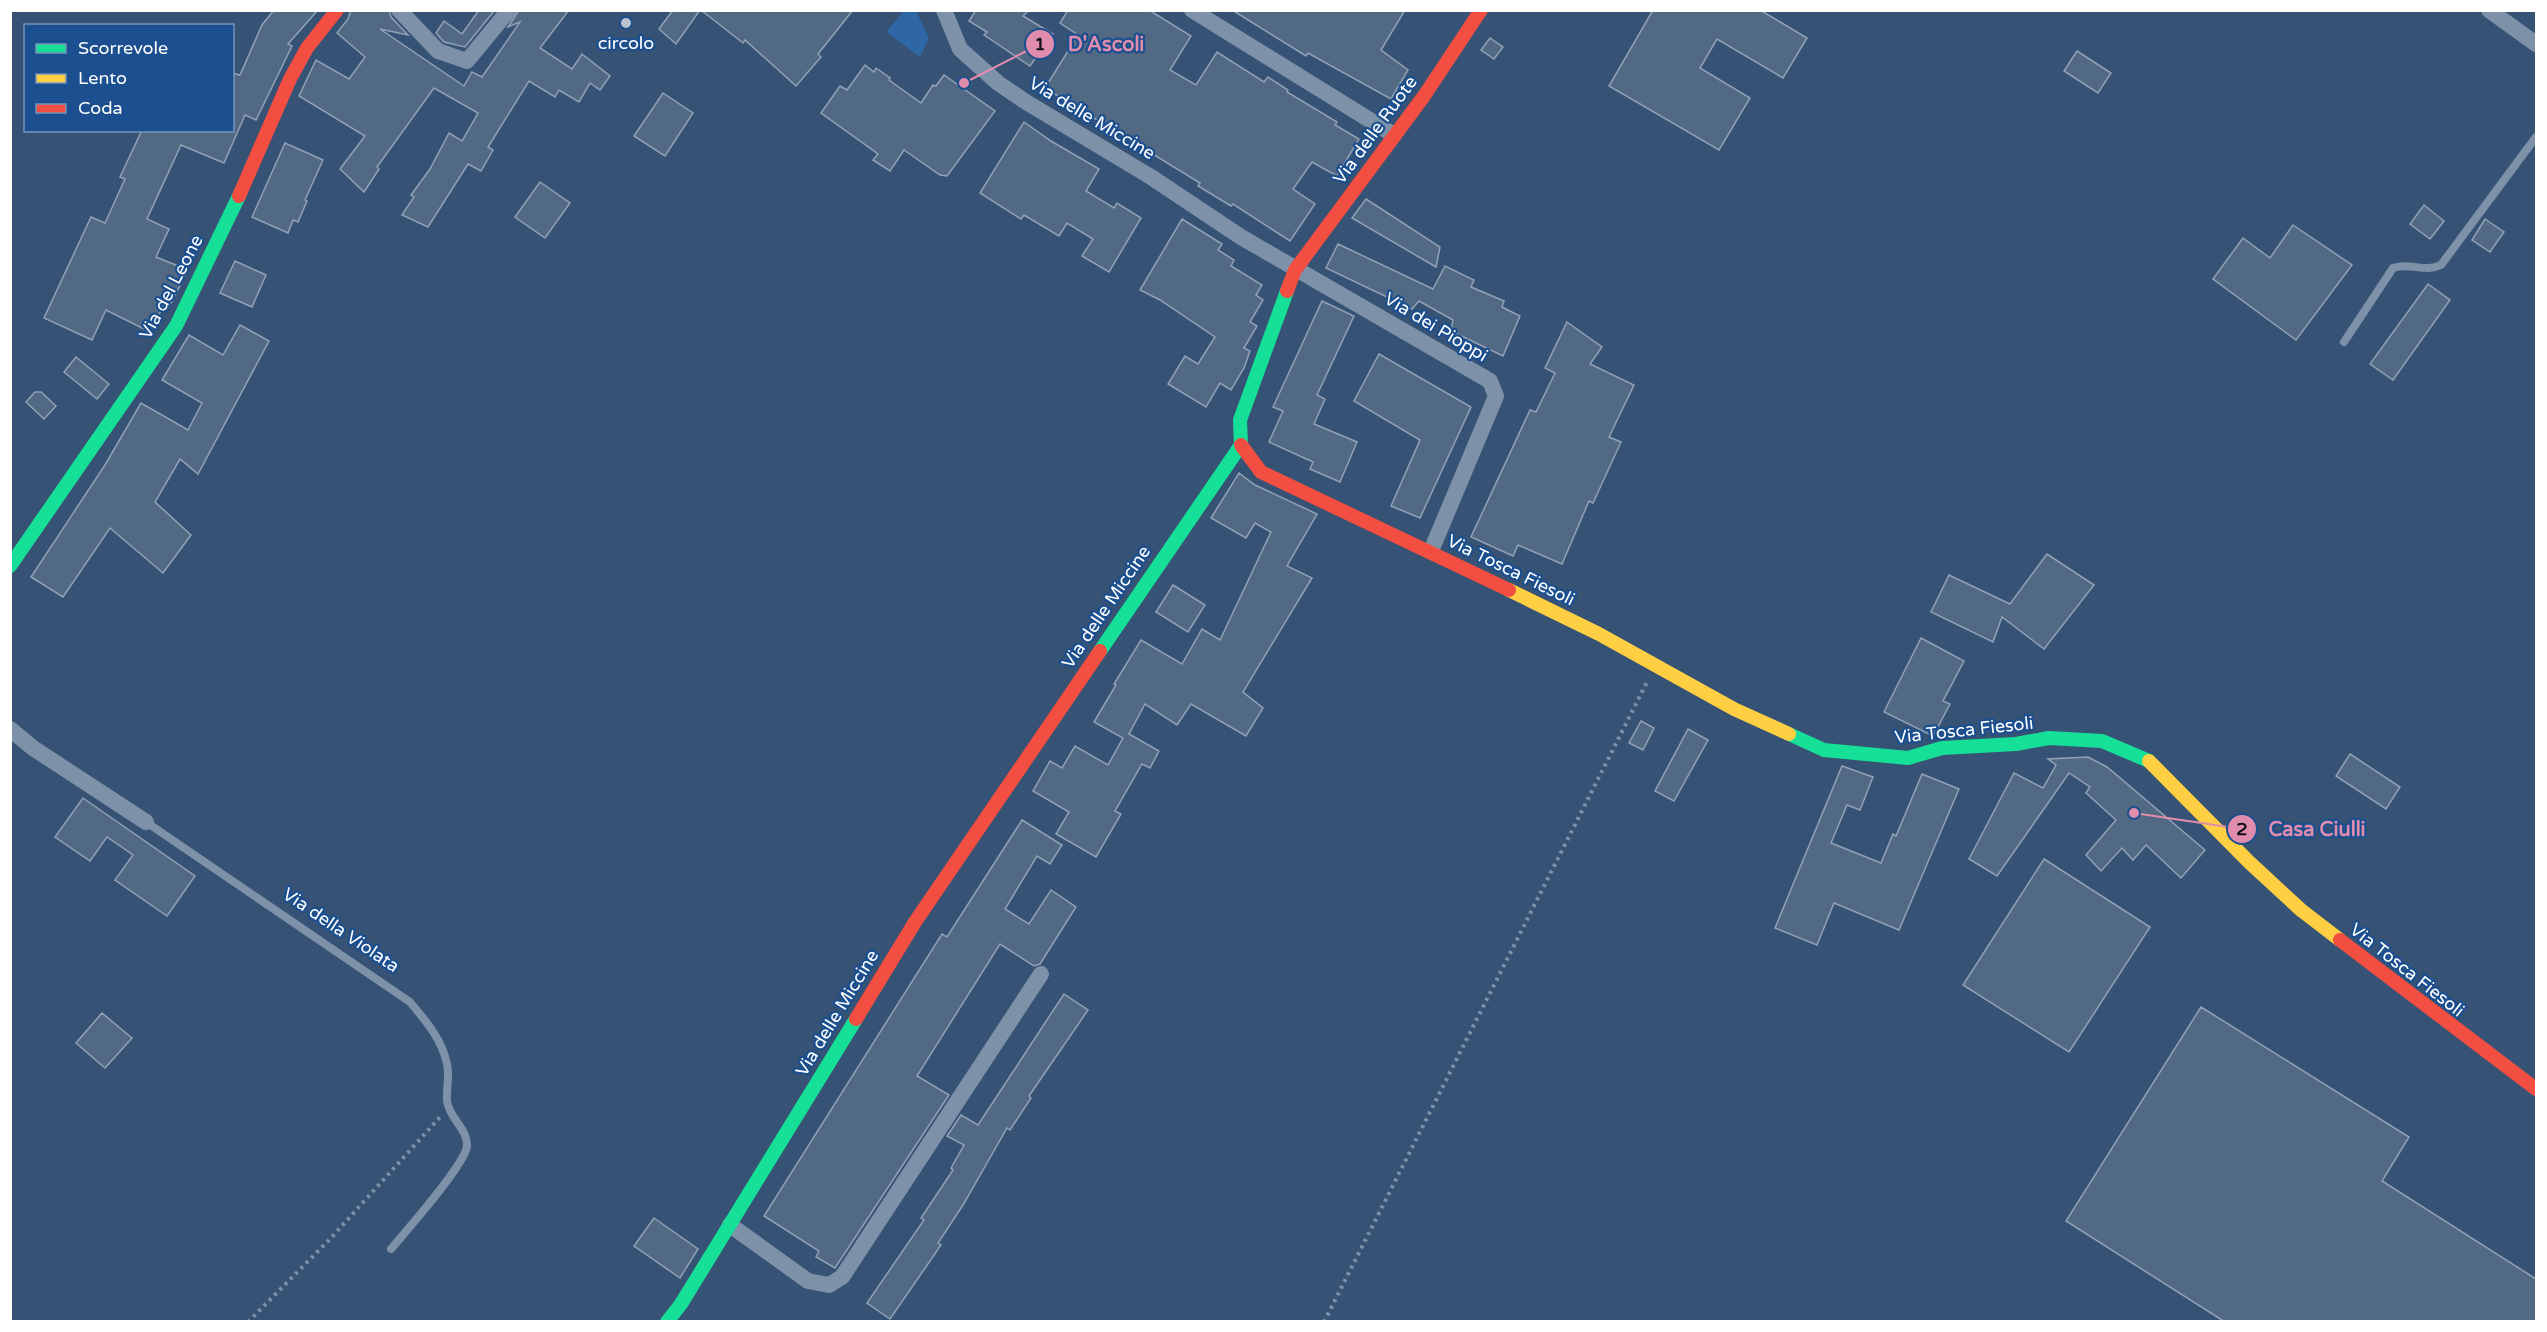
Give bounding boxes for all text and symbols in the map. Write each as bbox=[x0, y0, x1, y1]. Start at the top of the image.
marker: circolo bbox=[619, 16, 633, 30]
legend bbox=[24, 24, 234, 132]
callout: D'Ascoli bbox=[1025, 25, 1156, 63]
place label: circolo bbox=[598, 32, 654, 54]
text: 1 bbox=[1034, 33, 1046, 55]
text: D'Ascoli bbox=[1068, 33, 1144, 57]
text: Scorrevole bbox=[78, 37, 168, 59]
text: Lento bbox=[78, 67, 127, 89]
street label: Via delle Miccine bbox=[1025, 72, 1159, 164]
street label: Via delle Ruote bbox=[1328, 72, 1422, 188]
text: Coda bbox=[78, 97, 123, 119]
street label: Via del Leone bbox=[134, 231, 208, 343]
street label: Via dei Pioppi bbox=[1380, 287, 1492, 367]
street label: Via Tosca Fiesoli bbox=[1444, 530, 1578, 610]
street label: Via delle Miccine bbox=[1057, 541, 1155, 673]
street label: Via Tosca Fiesoli bbox=[1894, 712, 2034, 748]
callout: Casa Ciulli bbox=[2227, 810, 2378, 848]
text: 2 bbox=[2236, 818, 2248, 840]
text: Casa Ciulli bbox=[2268, 818, 2366, 842]
street label: Via della Violata bbox=[278, 883, 404, 977]
street label: Via Tosca Fiesoli bbox=[2345, 918, 2469, 1022]
street label: Via delle Miccine bbox=[791, 946, 883, 1080]

